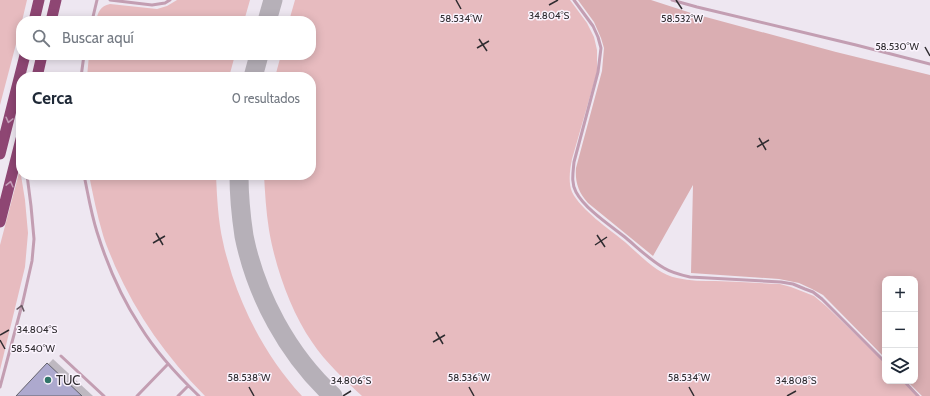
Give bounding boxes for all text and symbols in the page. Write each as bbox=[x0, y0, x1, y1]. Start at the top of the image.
text: 34.804°S bbox=[529, 9, 569, 22]
text: 58.534°W bbox=[440, 12, 483, 25]
text: 58.532°W bbox=[661, 12, 704, 25]
search box bbox=[16, 16, 316, 60]
icon: search bbox=[30, 27, 52, 49]
text: Buscar aquí bbox=[62, 29, 134, 47]
text: 58.530°W bbox=[875, 40, 919, 53]
text: Cerca bbox=[32, 88, 73, 108]
text: 0 resultados bbox=[232, 90, 300, 106]
one-way arrow bbox=[5, 117, 13, 123]
one-way arrow bbox=[5, 181, 13, 187]
map controls bbox=[882, 276, 918, 384]
button: + bbox=[882, 276, 918, 312]
one-way arrow bbox=[16, 305, 25, 312]
button: − bbox=[882, 312, 918, 348]
text: 34.804°S bbox=[17, 323, 57, 336]
text: 58.540°W bbox=[11, 342, 56, 355]
button: layers bbox=[882, 348, 918, 384]
text: 58.538°W bbox=[228, 371, 271, 384]
text: 58.536°W bbox=[448, 371, 491, 384]
text: 58.534°W bbox=[668, 371, 711, 384]
place label: TUC bbox=[56, 372, 80, 388]
text: 34.806°S bbox=[331, 374, 371, 387]
text: 34.808°S bbox=[776, 374, 817, 387]
marker: TUC bbox=[43, 375, 53, 385]

